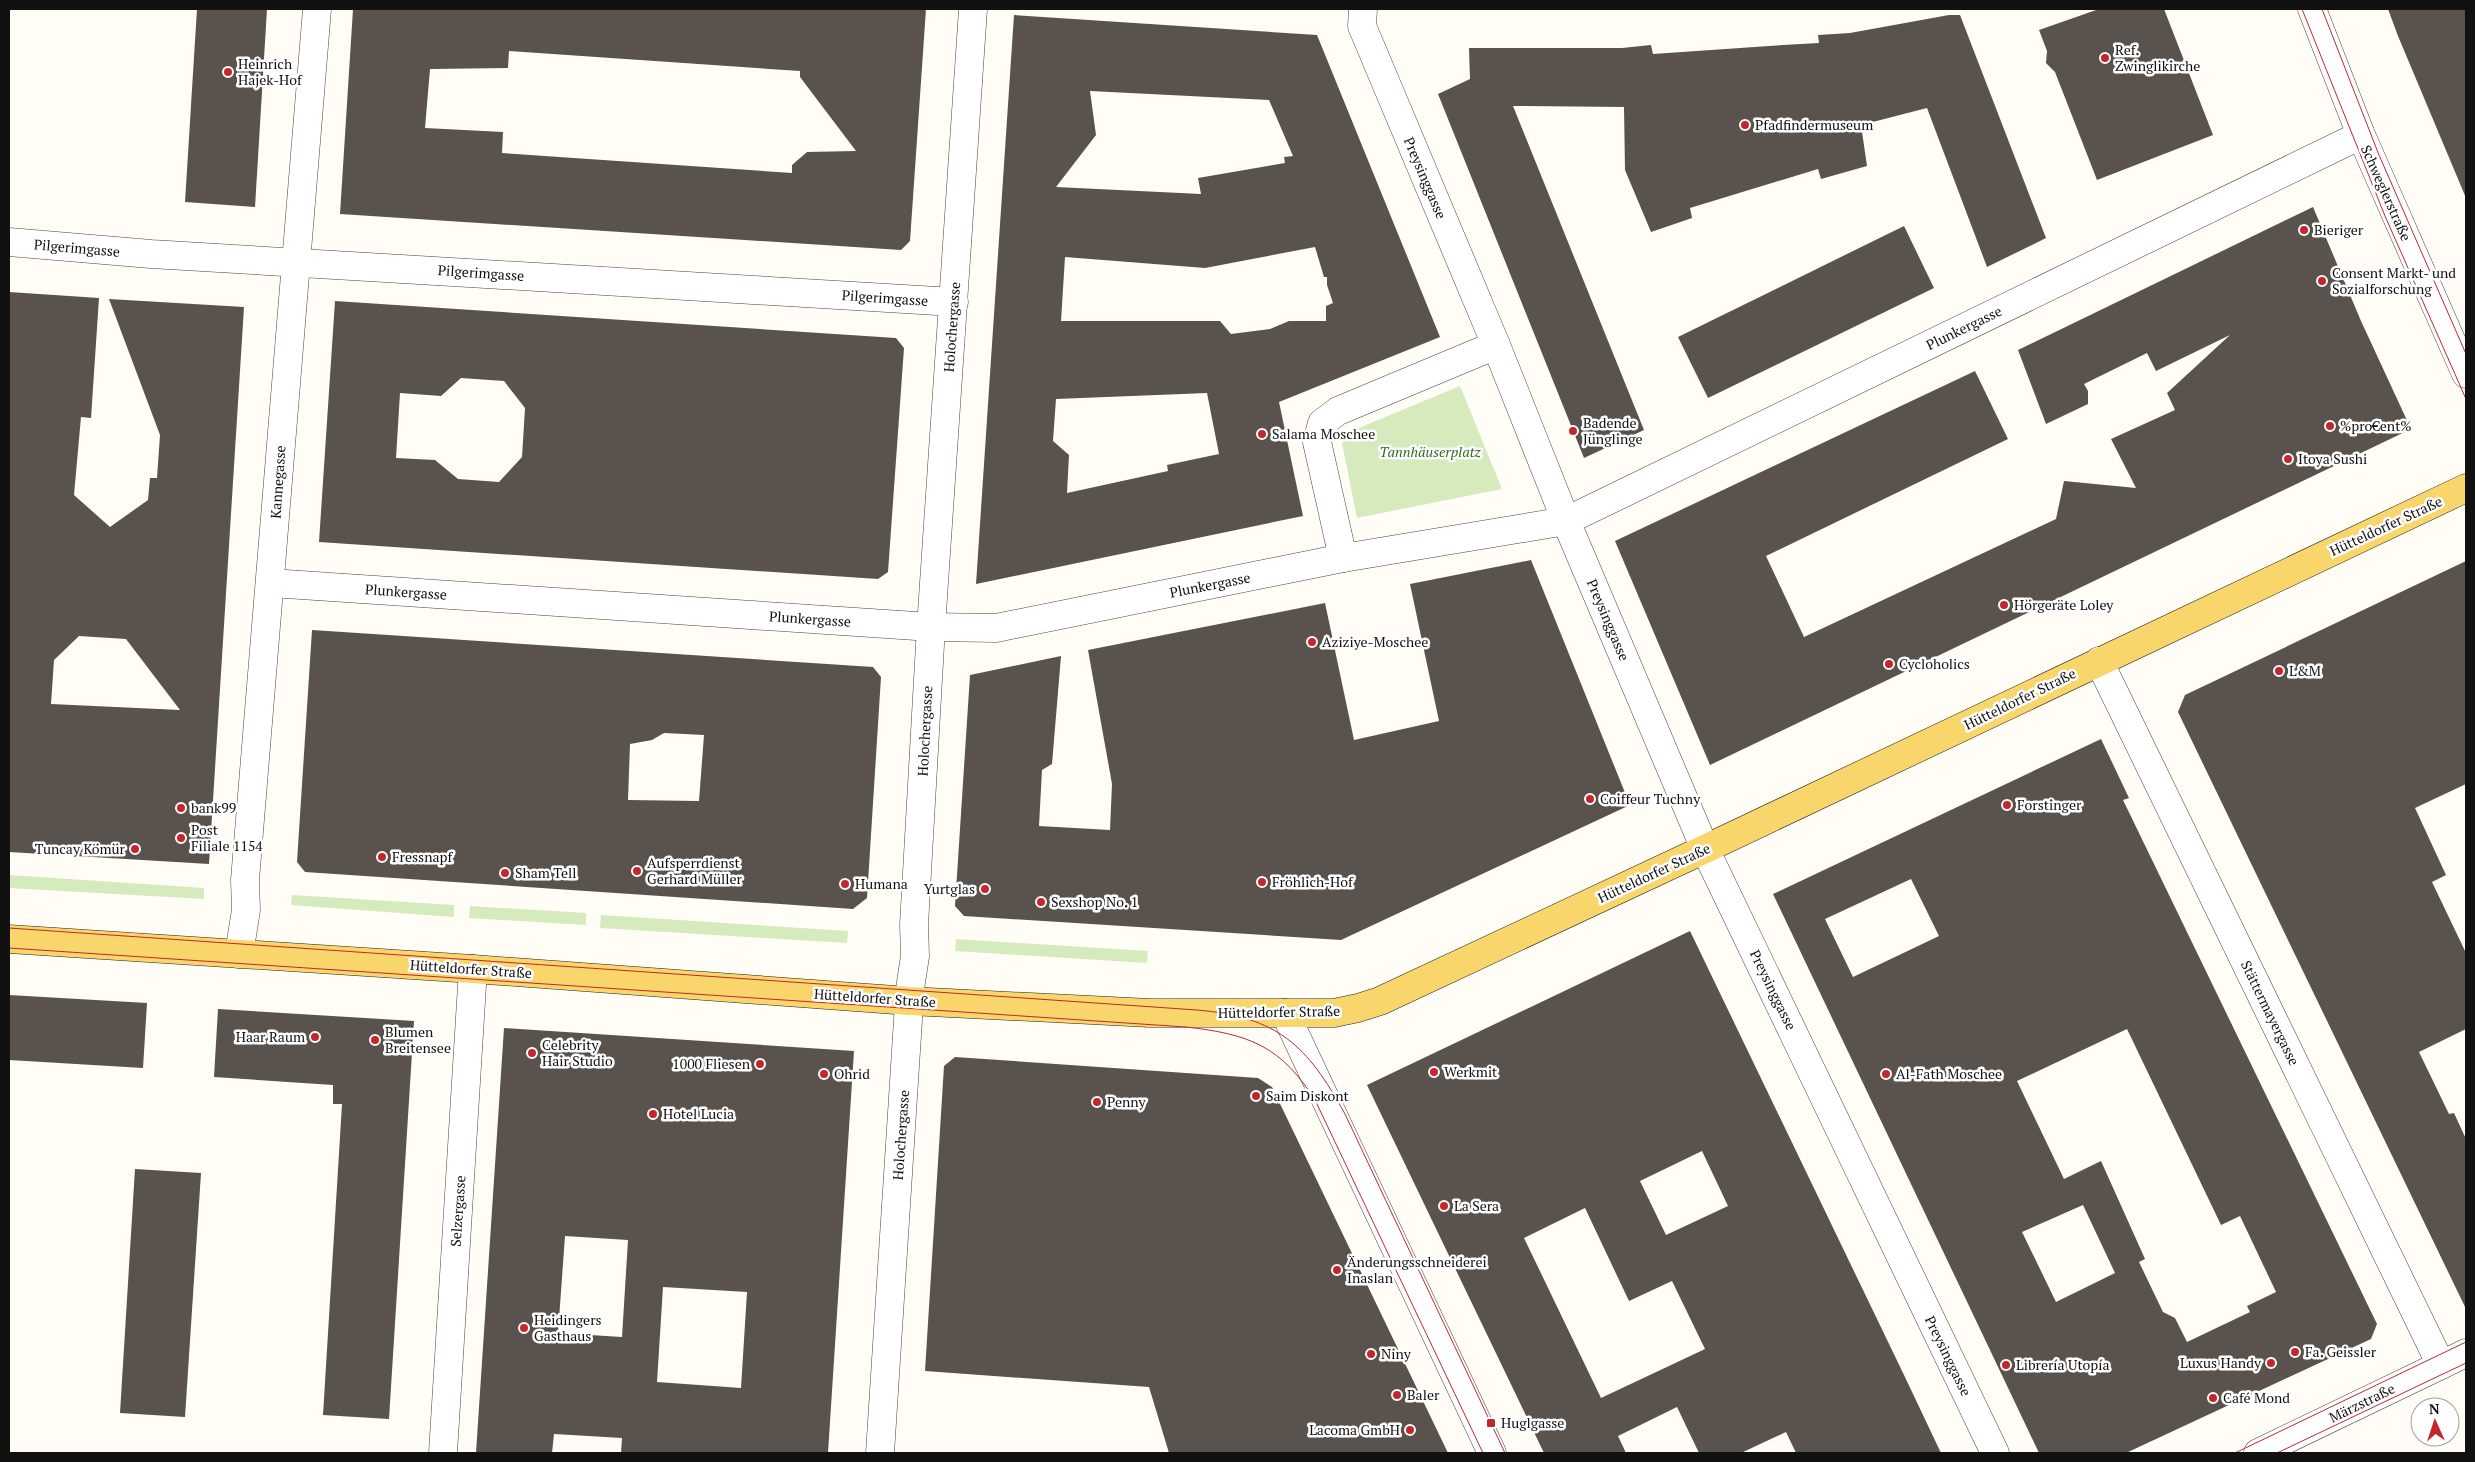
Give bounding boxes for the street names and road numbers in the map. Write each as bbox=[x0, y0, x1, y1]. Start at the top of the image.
street label: Preysinggasse bbox=[1400, 134, 1451, 222]
street label: Schweglerstraße bbox=[2357, 142, 2416, 244]
street label: Pilgerimgasse bbox=[33, 234, 121, 261]
street label: Pilgerimgasse bbox=[437, 260, 525, 285]
street label: Holochergasse bbox=[939, 281, 964, 373]
street label: Pilgerimgasse bbox=[841, 285, 929, 310]
street label: Plunkergasse bbox=[1923, 301, 2005, 354]
street label: Kannegasse bbox=[265, 445, 290, 519]
street label: Hütteldorfer Straße bbox=[2326, 491, 2445, 560]
street label: Plunkergasse bbox=[1168, 567, 1252, 602]
street label: Preysinggasse bbox=[1583, 576, 1634, 664]
street label: Plunkergasse bbox=[364, 579, 448, 604]
street label: Plunkergasse bbox=[768, 606, 852, 631]
street label: Hütteldorfer Straße bbox=[1961, 663, 2079, 734]
street label: Holochergasse bbox=[913, 685, 936, 777]
street label: Hütteldorfer Straße bbox=[1594, 838, 1713, 907]
street label: Preysinggasse bbox=[1746, 946, 1801, 1033]
street label: Hütteldorfer Straße bbox=[409, 955, 533, 982]
street label: Stättermayergasse bbox=[2237, 957, 2304, 1068]
street label: Hütteldorfer Straße bbox=[813, 984, 937, 1011]
street label: Hütteldorfer Straße bbox=[1218, 1001, 1340, 1022]
street label: Holochergasse bbox=[888, 1089, 913, 1181]
street label: Selzergasse bbox=[446, 1175, 469, 1247]
street label: Preysinggasse bbox=[1921, 1312, 1976, 1399]
street label: Märzstraße bbox=[2326, 1378, 2398, 1427]

